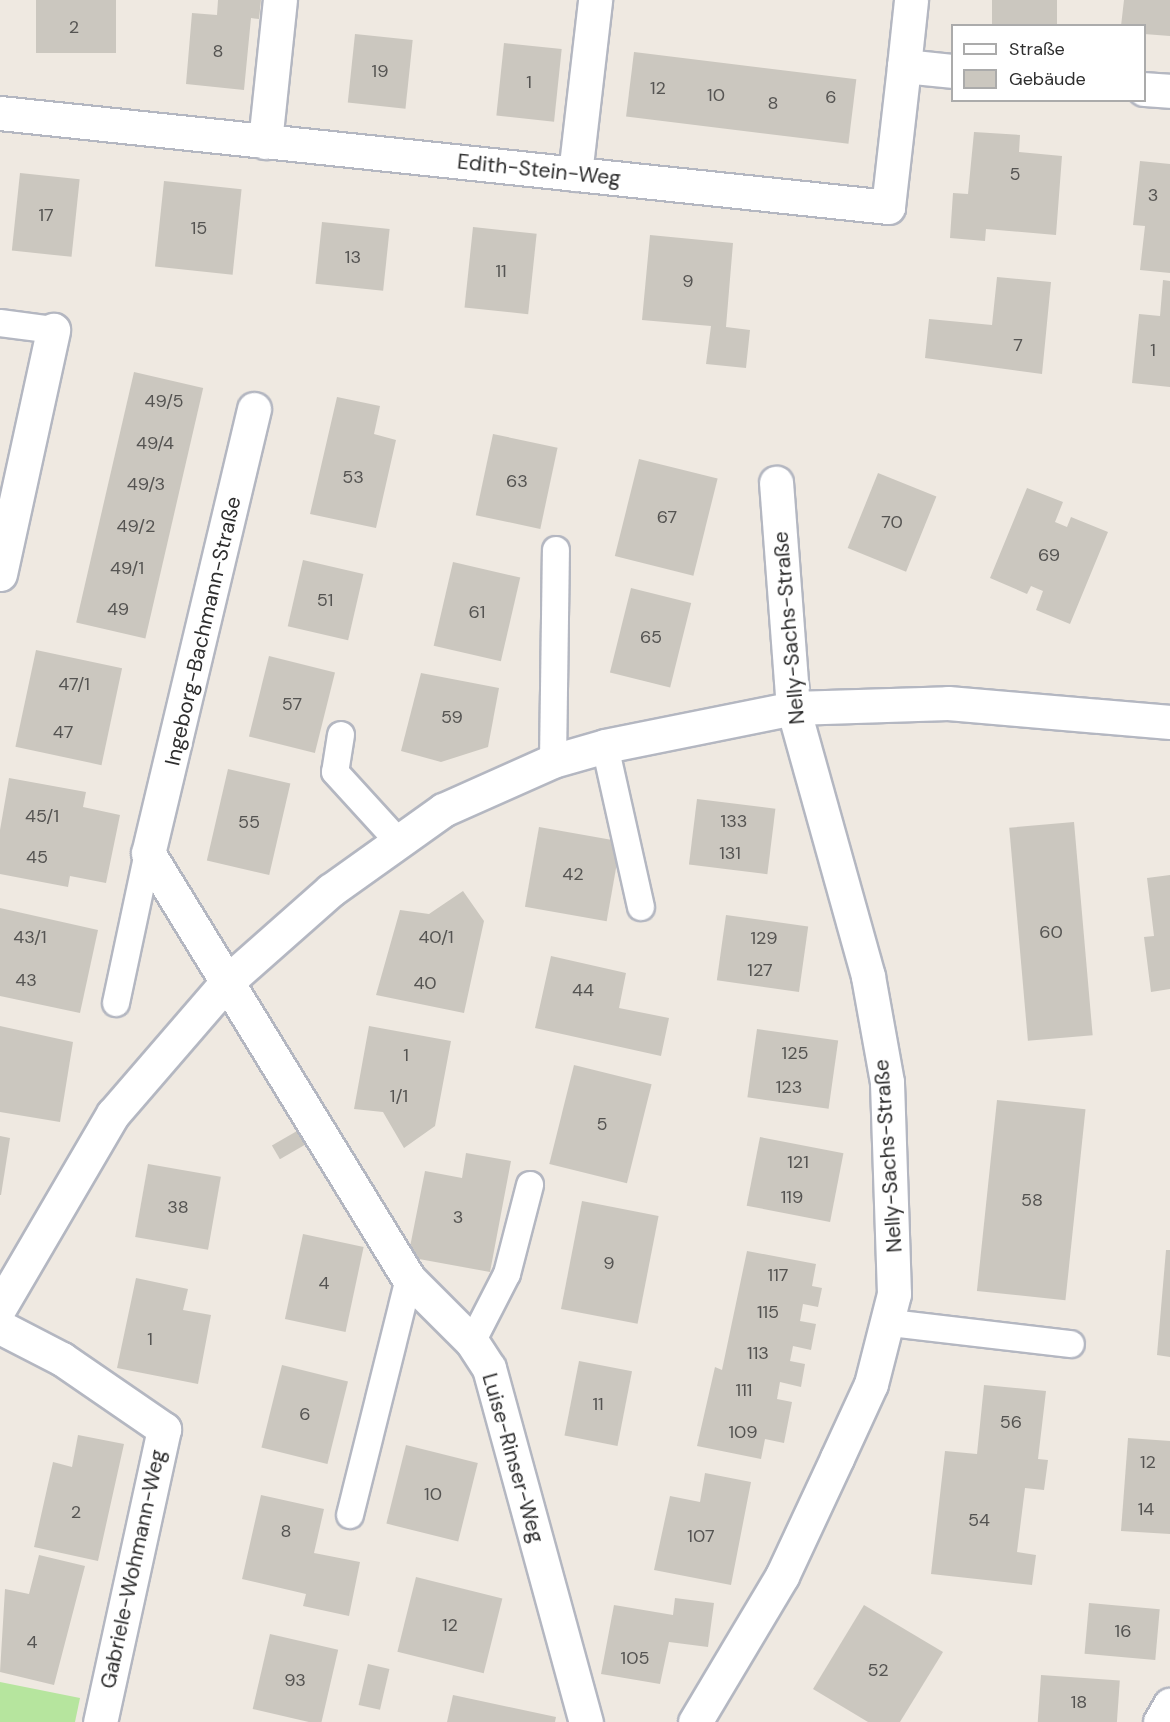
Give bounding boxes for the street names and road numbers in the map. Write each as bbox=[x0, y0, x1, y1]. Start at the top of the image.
street label: Edith-Stein-Weg bbox=[456, 149, 622, 191]
street label: Ingeborg-Bachmann-Straße bbox=[160, 494, 246, 768]
street label: Nelly-Sachs-Straße bbox=[768, 530, 810, 726]
street label: Nelly-Sachs-Straße bbox=[869, 1059, 907, 1253]
street label: Luise-Rinser-Weg bbox=[477, 1370, 549, 1546]
street label: Gabriele-Wohmann-Weg bbox=[95, 1447, 171, 1691]

